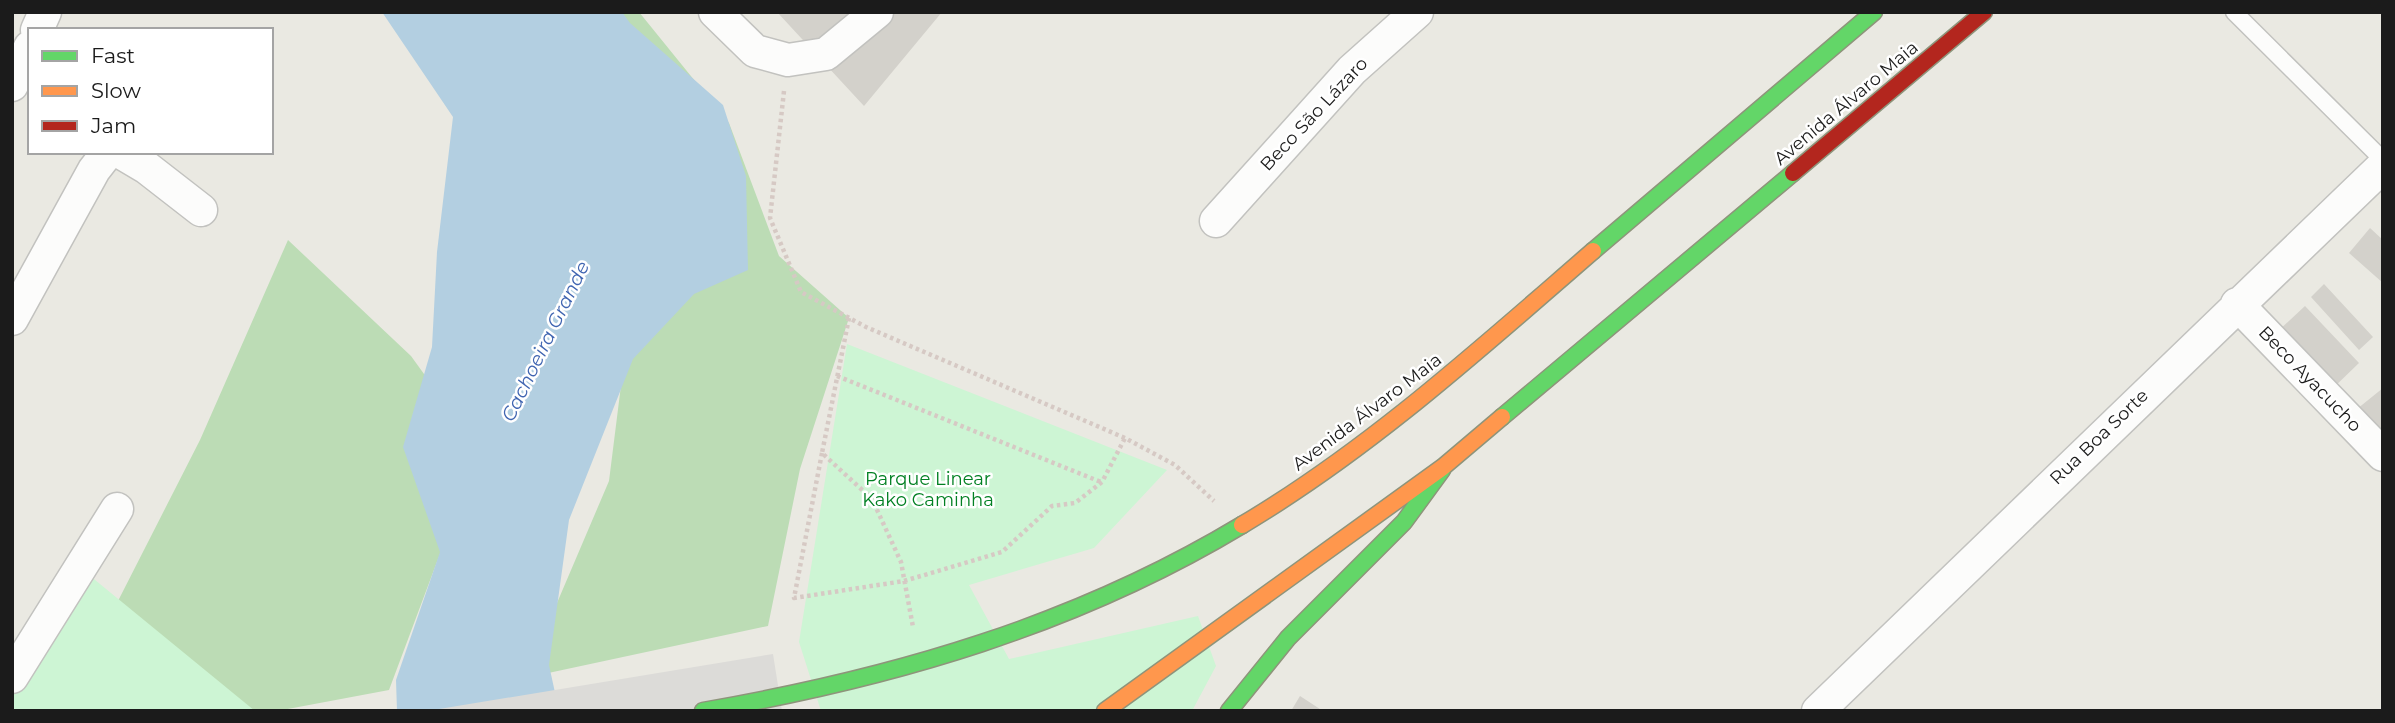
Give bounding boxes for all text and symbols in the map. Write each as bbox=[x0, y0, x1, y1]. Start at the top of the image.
legend bbox=[28, 28, 273, 154]
street label: Avenida Álvaro Maia bbox=[1769, 36, 1923, 170]
text: Fast bbox=[91, 43, 135, 68]
street label: Beco São Lázaro bbox=[1256, 53, 1372, 175]
text: Slow bbox=[91, 78, 141, 103]
text: Jam bbox=[90, 113, 136, 138]
water label: Cachoeira Grande bbox=[497, 257, 594, 425]
street label: Beco Ayacucho bbox=[2254, 321, 2366, 437]
street label: Avenida Álvaro Maia bbox=[1288, 349, 1446, 475]
street label: Rua Boa Sorte bbox=[2045, 384, 2153, 489]
park label: Parque Linear Kako Caminha bbox=[862, 468, 994, 511]

